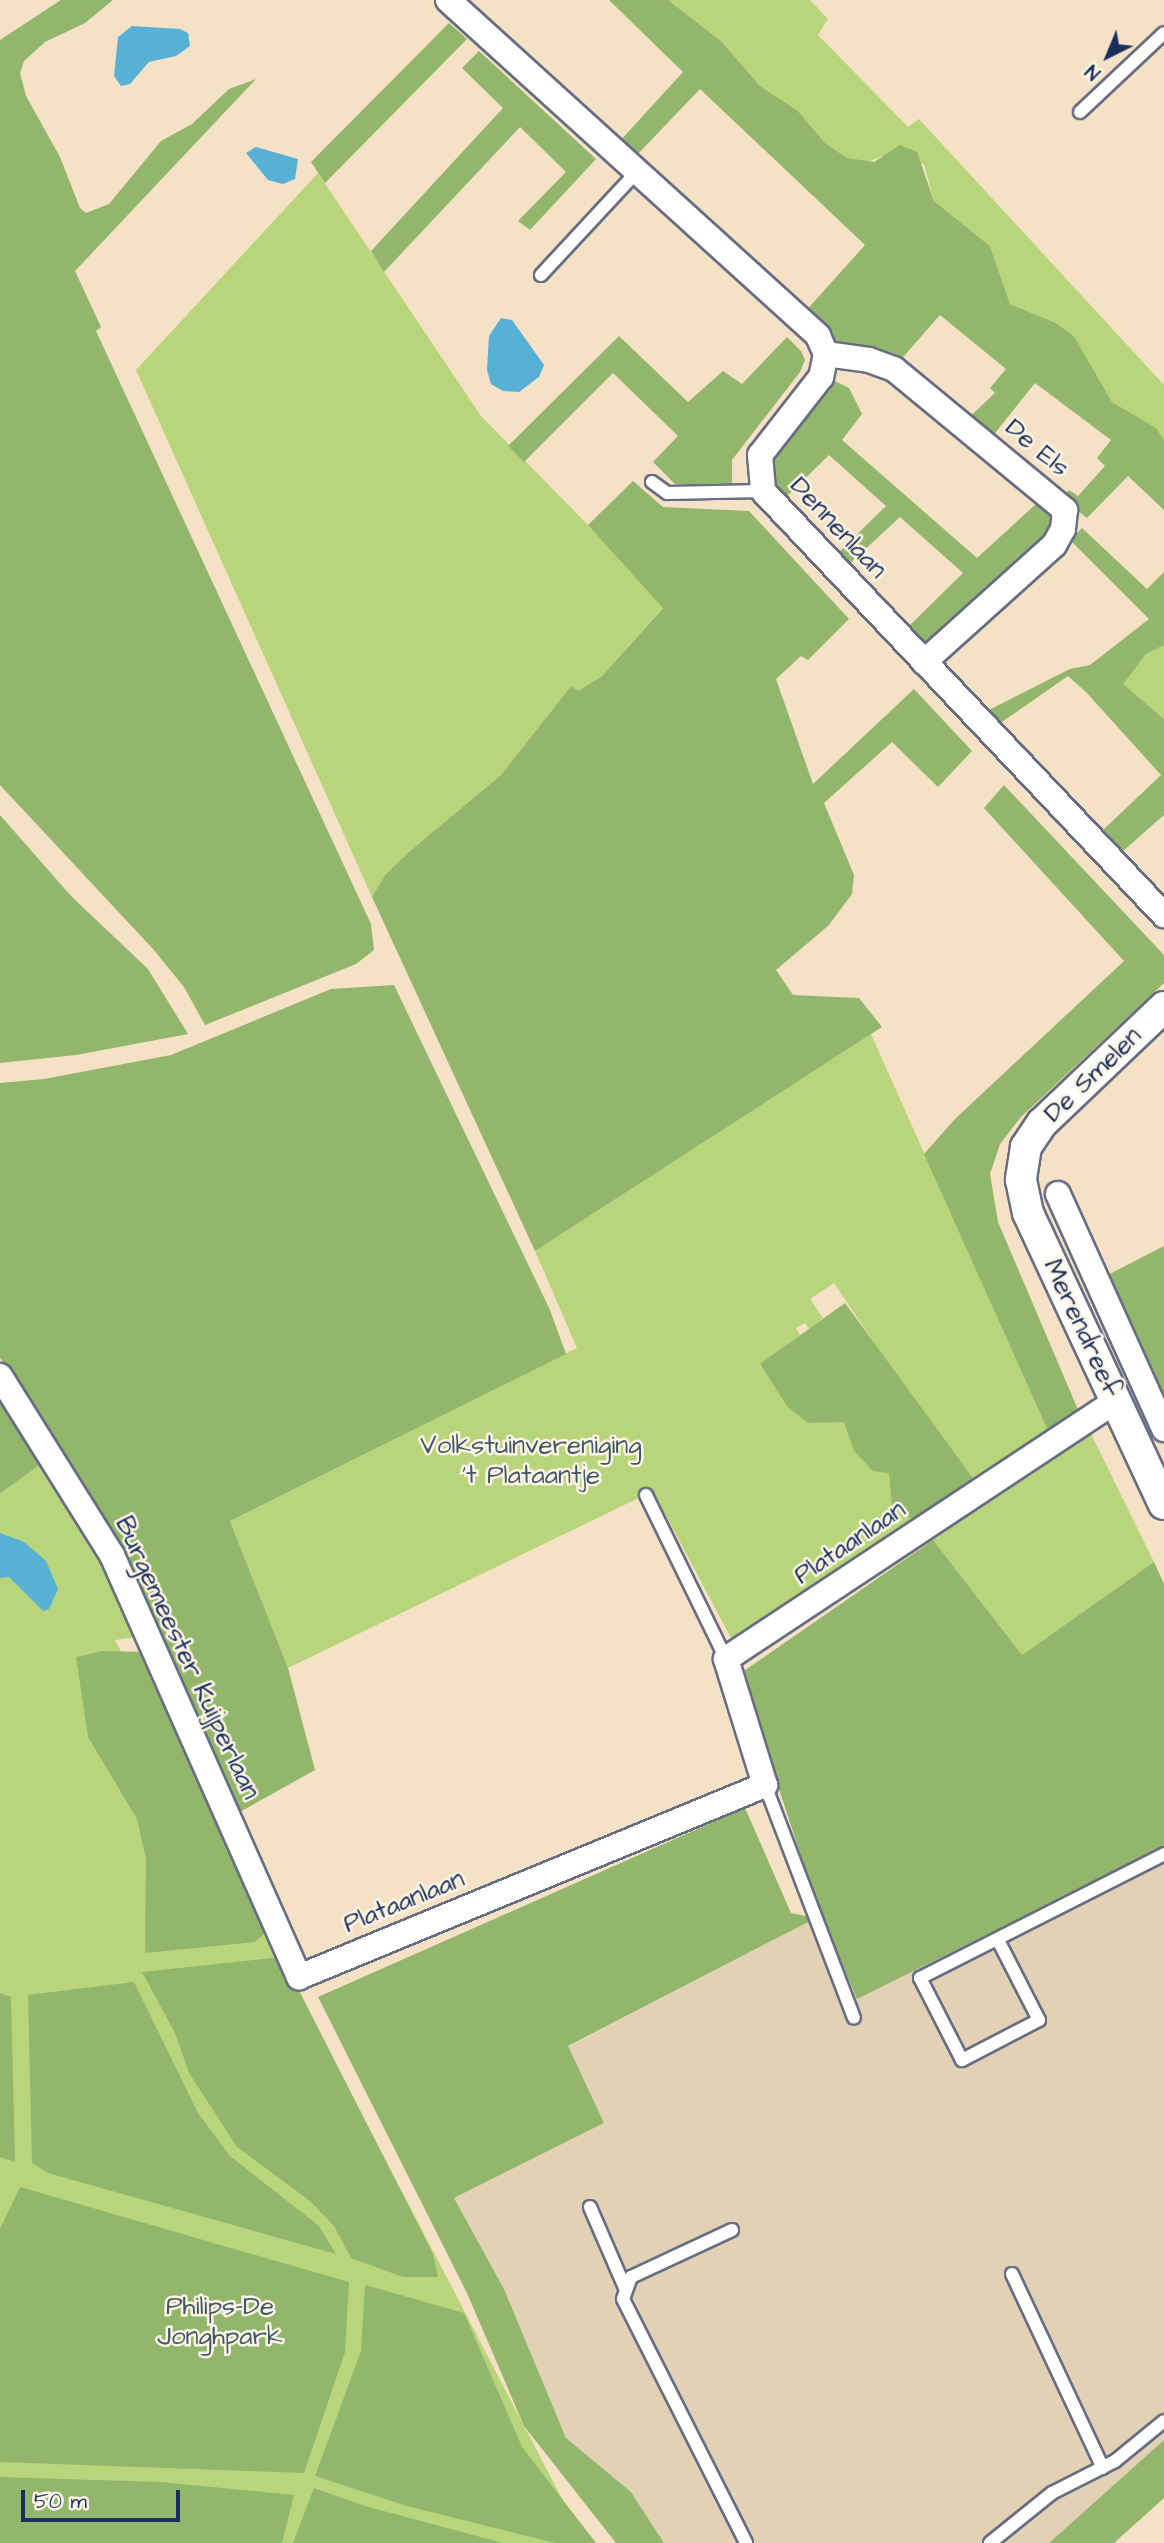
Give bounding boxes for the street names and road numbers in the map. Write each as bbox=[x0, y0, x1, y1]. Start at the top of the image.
street label: De Els bbox=[999, 412, 1075, 484]
street label: Dennenlaan bbox=[783, 471, 893, 585]
street label: De Smelen bbox=[1038, 1021, 1148, 1129]
street label: Merendreef bbox=[1037, 1254, 1127, 1402]
street label: Plataanlaan bbox=[788, 1494, 912, 1592]
street label: Burgemeester Kuijperlaan bbox=[108, 1512, 266, 1804]
street label: Plataanlaan bbox=[339, 1864, 469, 1940]

